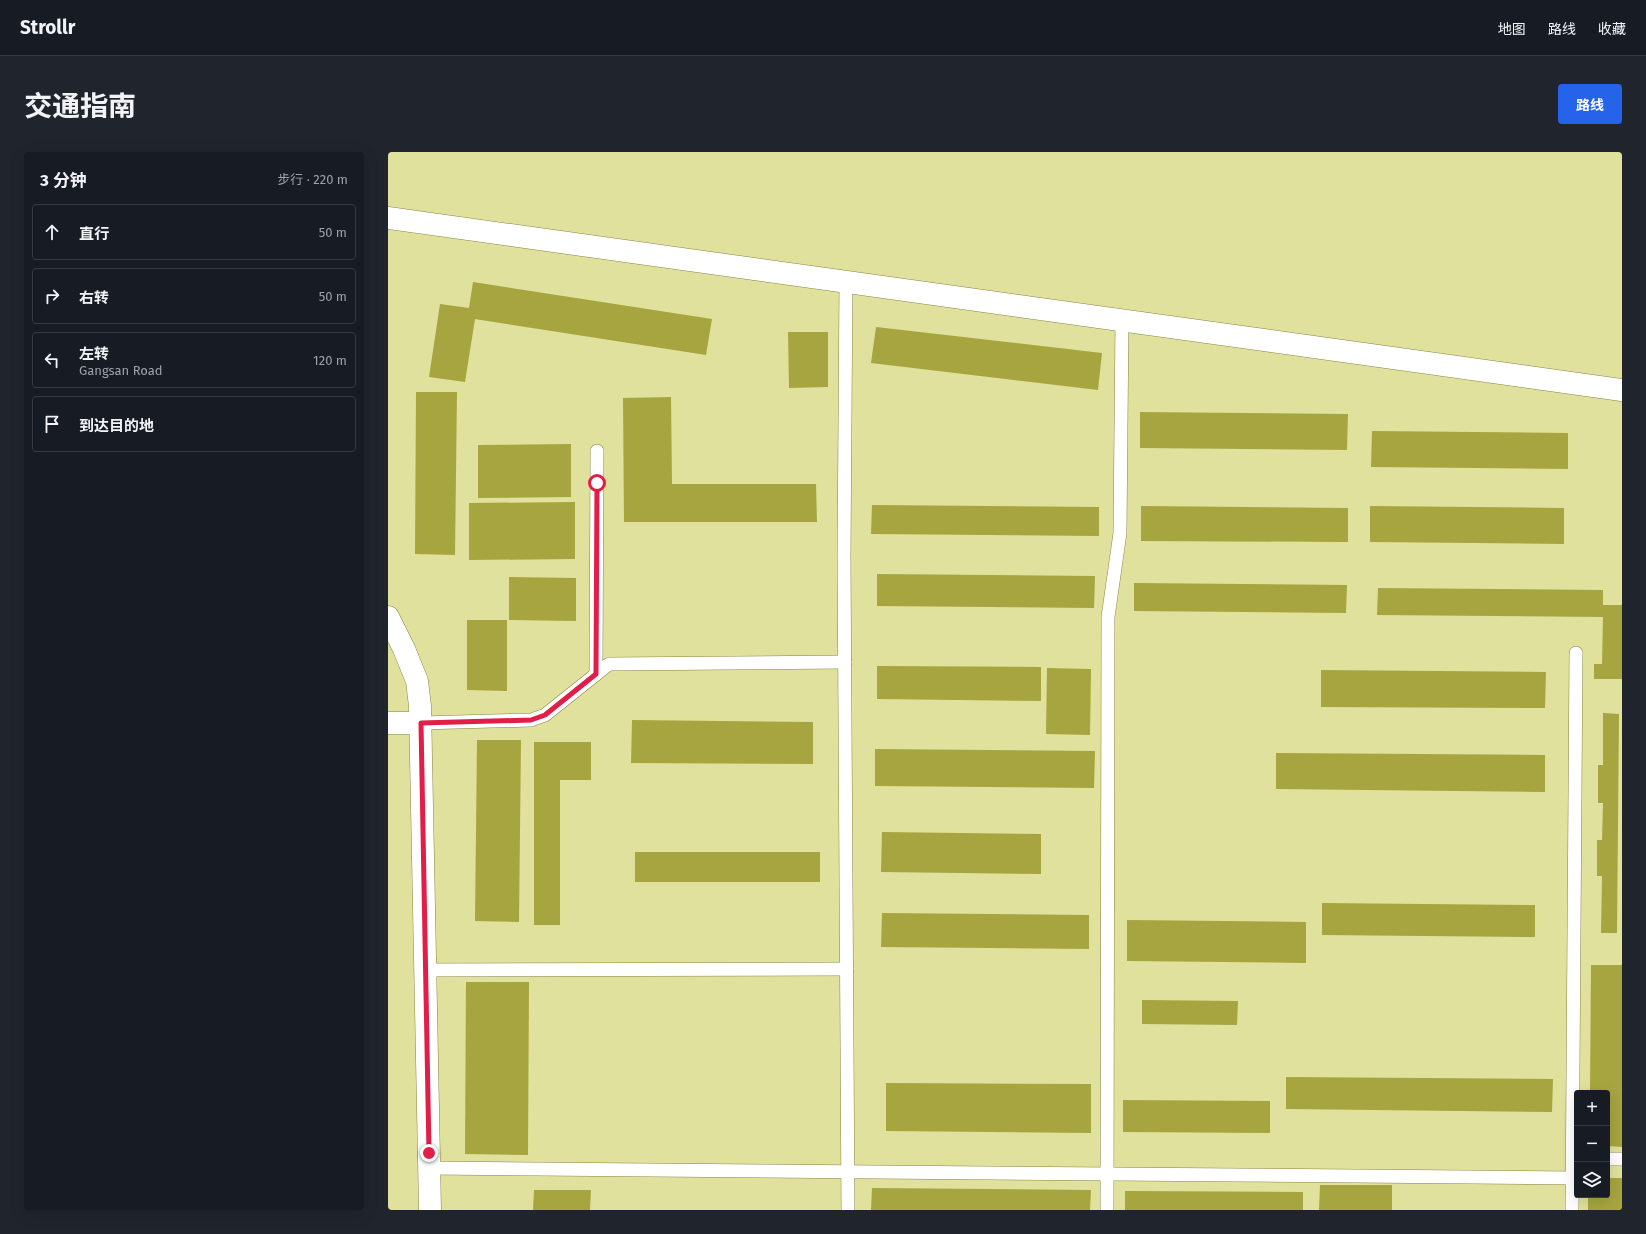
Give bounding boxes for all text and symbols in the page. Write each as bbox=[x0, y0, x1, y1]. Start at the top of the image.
text: Strollr bbox=[20, 16, 75, 39]
text: 地图 bbox=[1498, 21, 1526, 38]
text: 路线 bbox=[1548, 21, 1576, 38]
text: 收藏 bbox=[1598, 21, 1626, 38]
button: 路线 bbox=[1558, 84, 1622, 124]
text: 交通指南 bbox=[24, 90, 136, 123]
text: 3 分钟 bbox=[40, 170, 87, 191]
text: 步行 · 220 m bbox=[277, 172, 348, 187]
icon: ahead bbox=[41, 221, 63, 243]
text: 直行 bbox=[79, 225, 109, 243]
text: 50 m bbox=[319, 225, 347, 240]
icon: right bbox=[41, 285, 63, 307]
text: 右转 bbox=[79, 289, 109, 307]
text: 50 m bbox=[319, 289, 347, 304]
text: 左转 bbox=[79, 345, 109, 363]
icon: left bbox=[41, 349, 63, 371]
text: 120 m bbox=[313, 353, 347, 368]
text: Gangsan Road bbox=[79, 363, 163, 378]
icon: arrive bbox=[41, 413, 63, 435]
text: 到达目的地 bbox=[79, 417, 154, 435]
route start bbox=[588, 474, 606, 492]
map controls bbox=[1574, 1090, 1610, 1198]
button: + bbox=[1574, 1090, 1610, 1126]
button: − bbox=[1574, 1126, 1610, 1162]
route end bbox=[420, 1144, 438, 1162]
button: layers bbox=[1574, 1162, 1610, 1198]

